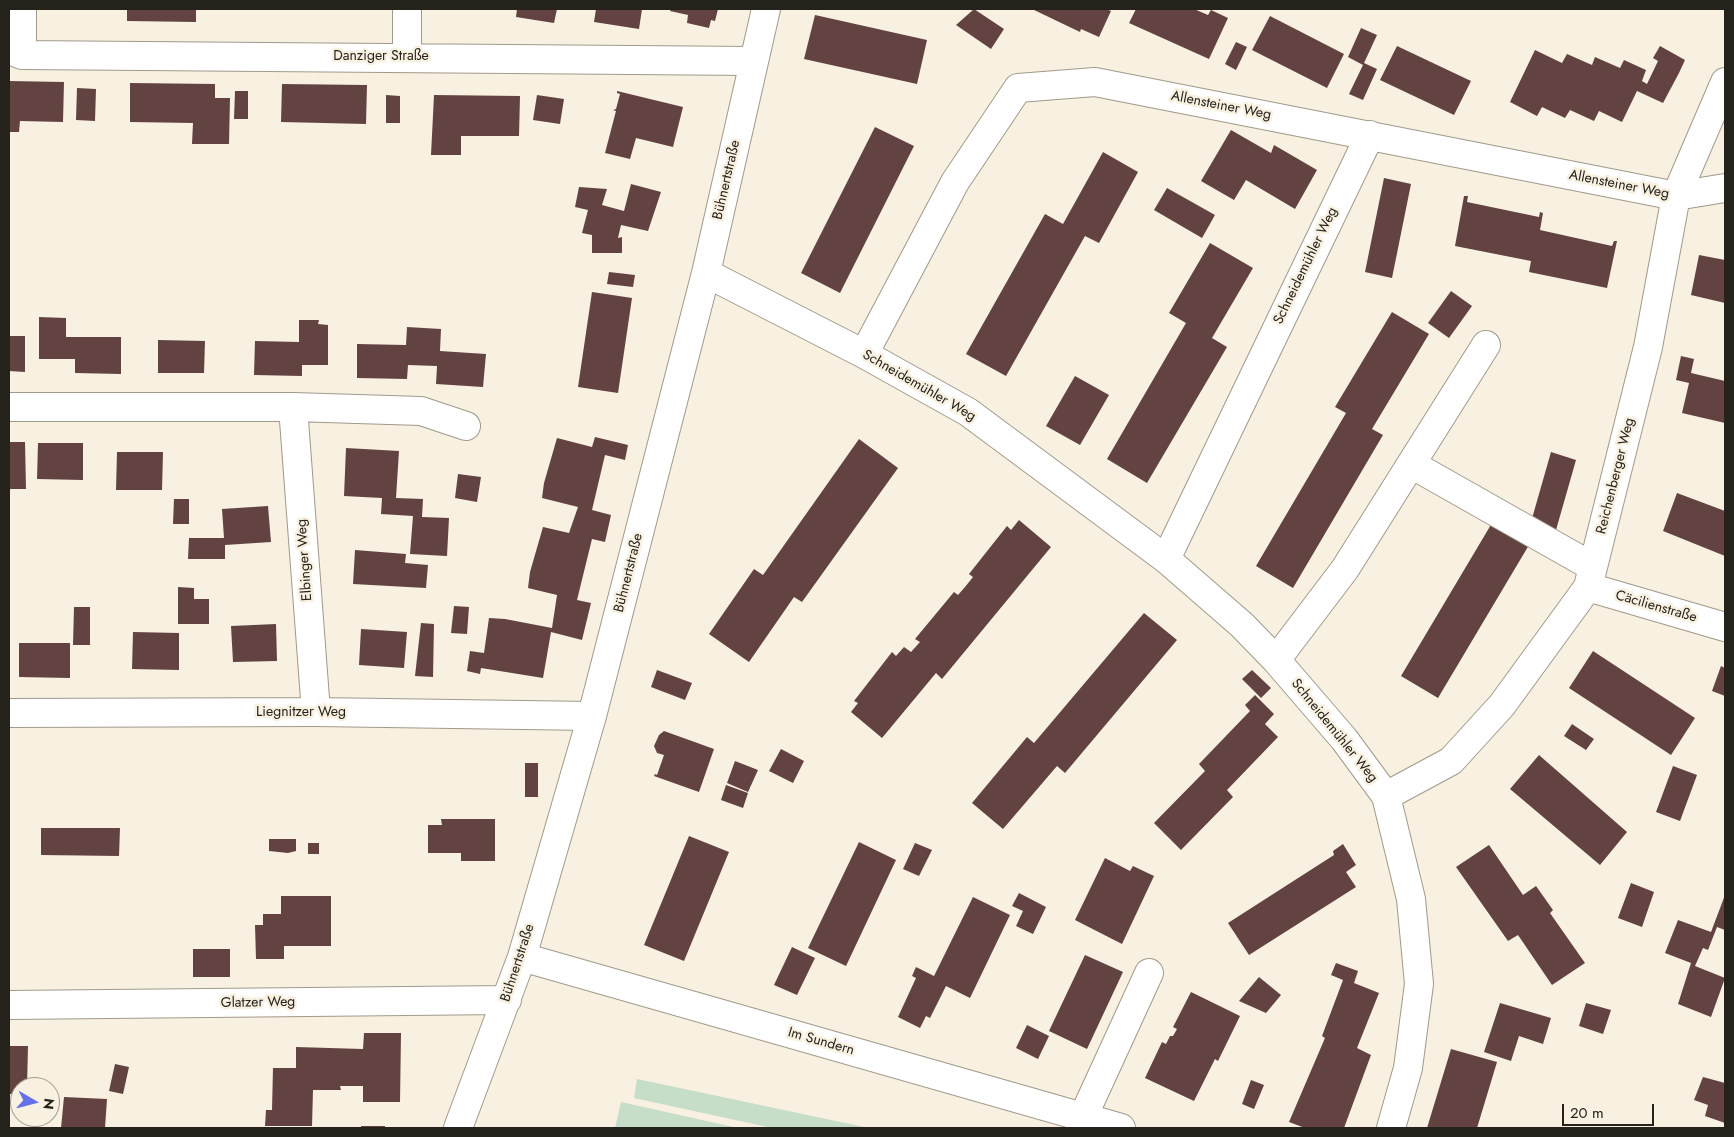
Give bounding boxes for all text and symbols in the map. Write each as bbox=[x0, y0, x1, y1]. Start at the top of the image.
street label: Danziger Straße bbox=[333, 49, 429, 65]
street label: Allensteiner Weg bbox=[1170, 88, 1272, 124]
street label: Bühnertstraße bbox=[710, 139, 744, 221]
street label: Allensteiner Weg bbox=[1568, 167, 1670, 203]
street label: Schneidemühler Weg bbox=[1270, 205, 1342, 327]
street label: Schneidemühler Weg bbox=[859, 347, 979, 425]
street label: Reichenberger Weg bbox=[1593, 416, 1639, 536]
street label: Elbinger Weg bbox=[294, 519, 316, 601]
street label: Bühnertstraße bbox=[611, 532, 647, 614]
street label: Cäcilienstraße bbox=[1613, 587, 1699, 627]
street label: Schneidemühler Weg bbox=[1287, 676, 1381, 786]
street label: Liegnitzer Weg bbox=[256, 705, 346, 721]
street label: Bühnertstraße bbox=[498, 922, 538, 1004]
street label: Glatzer Weg bbox=[221, 994, 295, 1012]
street label: Im Sundern bbox=[786, 1025, 856, 1059]
north arrow bbox=[10, 1077, 60, 1127]
scale bar bbox=[1564, 1094, 1656, 1126]
text: N bbox=[38, 1097, 60, 1111]
text: 20 m bbox=[1570, 1102, 1604, 1124]

